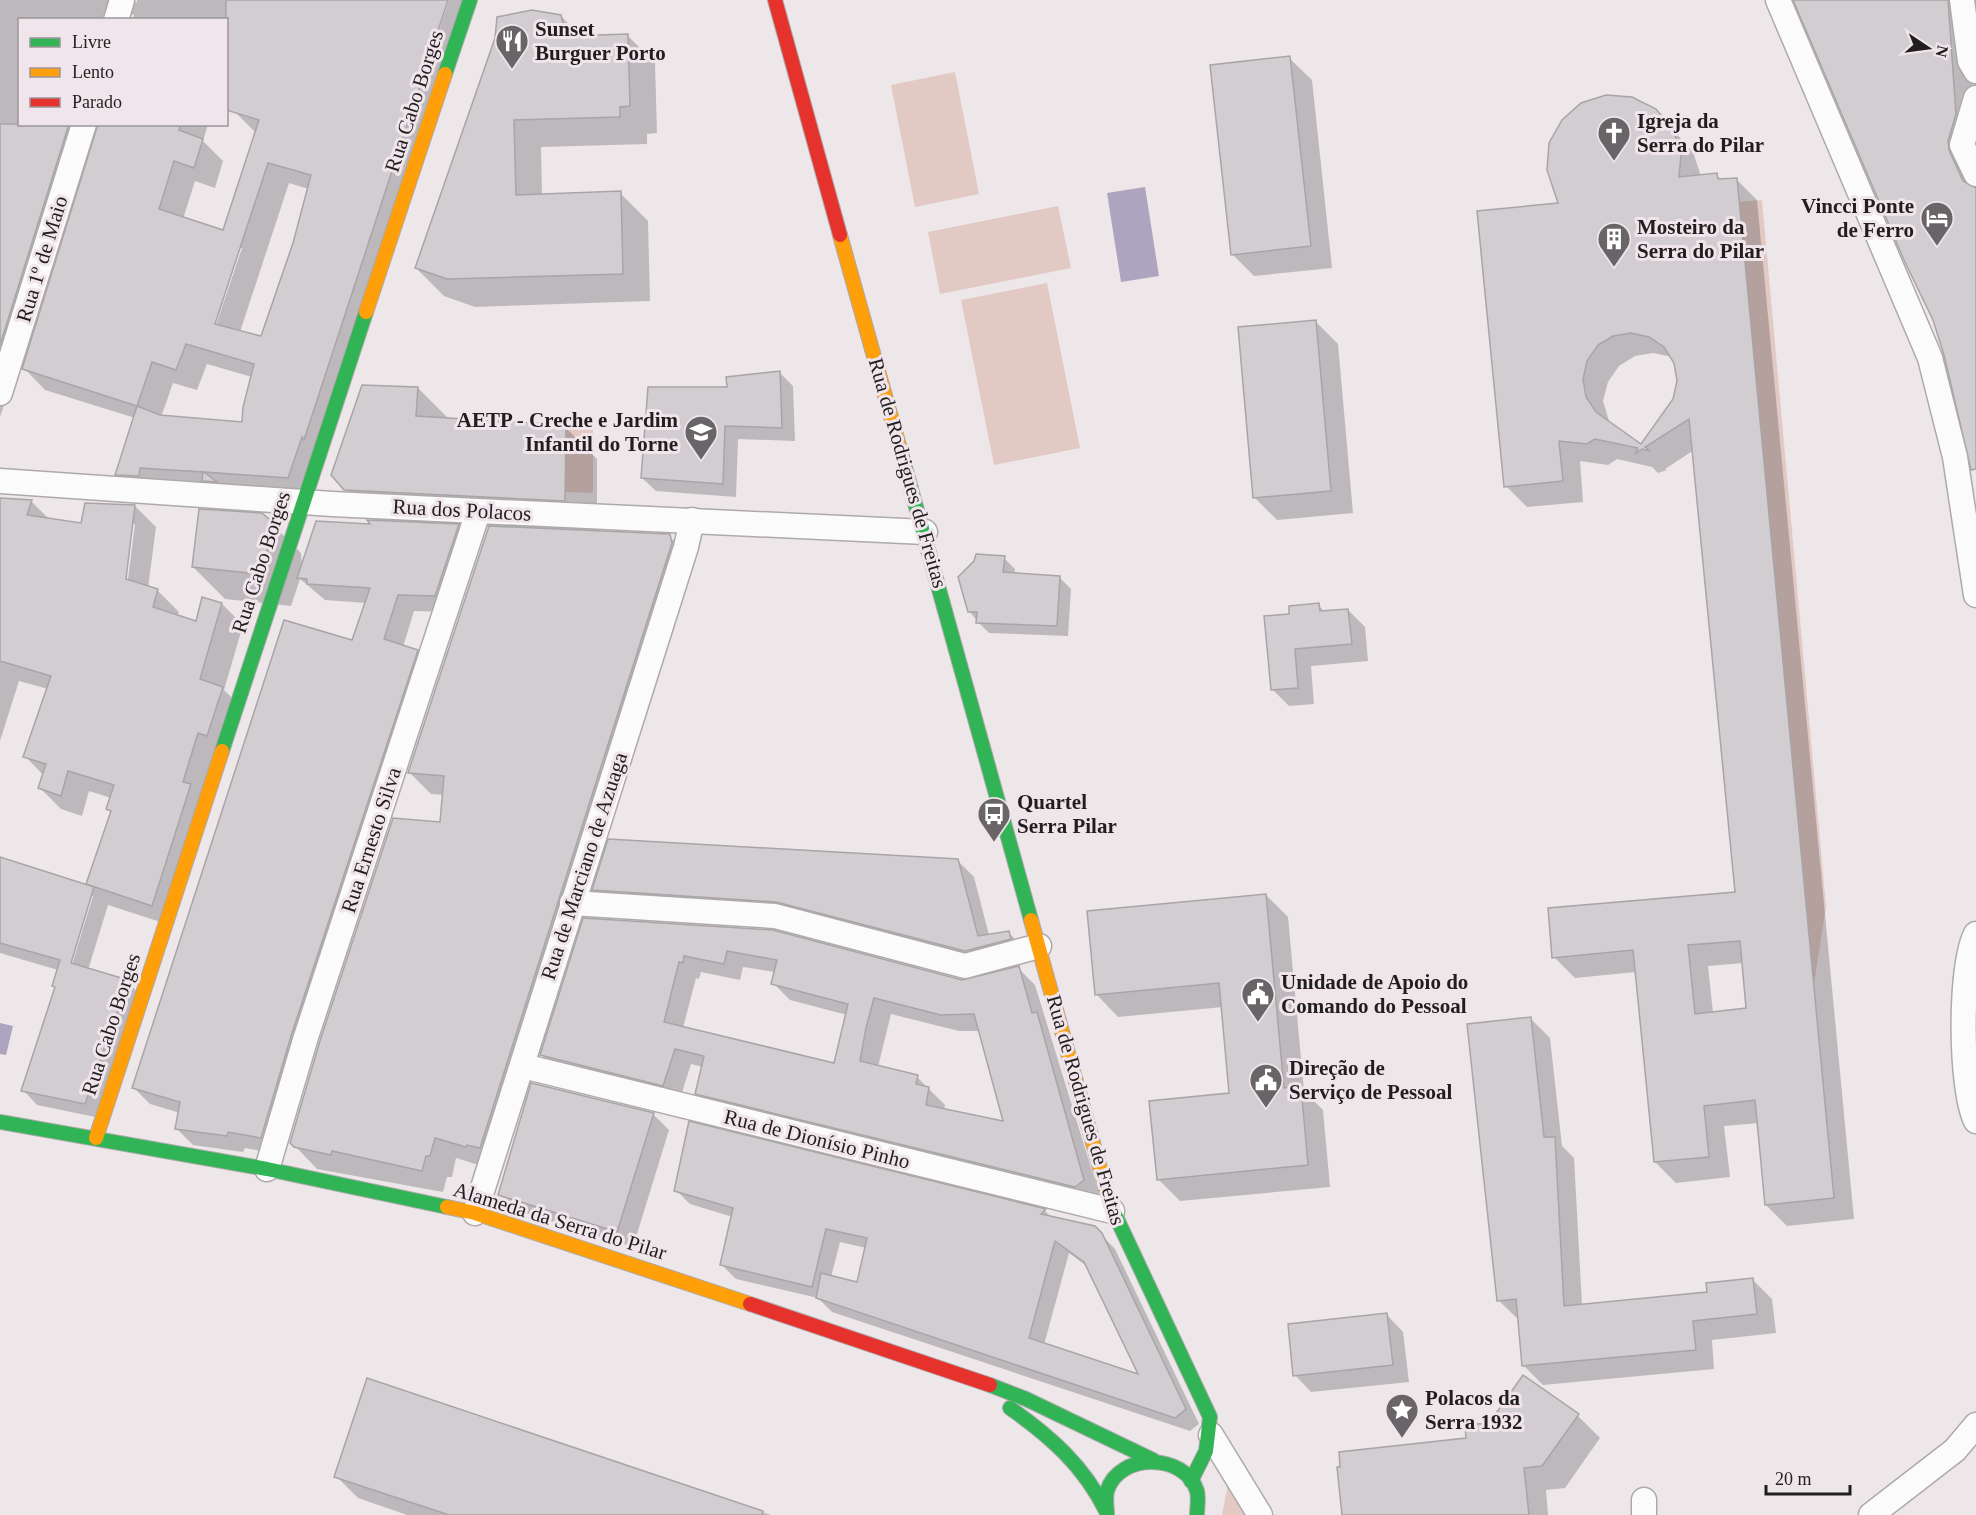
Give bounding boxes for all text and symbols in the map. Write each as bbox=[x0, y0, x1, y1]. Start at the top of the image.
place label: Sunset Burguer Porto bbox=[535, 17, 666, 65]
legend bbox=[18, 18, 228, 126]
north arrow bbox=[1898, 18, 1958, 78]
restaurant icon: Sunset Burguer Porto bbox=[494, 23, 530, 70]
street label: Rua Cabo Borges bbox=[380, 27, 448, 175]
text: Livre bbox=[72, 32, 111, 52]
text: N bbox=[1932, 44, 1952, 59]
text: Lento bbox=[72, 62, 114, 82]
text: Parado bbox=[72, 92, 122, 112]
place label: Igreja da Serra do Pilar bbox=[1637, 109, 1764, 157]
church icon: Igreja da Serra do Pilar bbox=[1596, 115, 1632, 162]
street label: Rua 1º de Maio bbox=[11, 193, 73, 325]
place label: Vincci Ponte de Ferro bbox=[1801, 194, 1914, 242]
hotel icon: Vincci Ponte de Ferro bbox=[1919, 200, 1955, 247]
place label: Mosteiro da Serra do Pilar bbox=[1637, 215, 1764, 263]
building icon: Mosteiro da Serra do Pilar bbox=[1596, 221, 1632, 268]
street label: Rua de Rodrigues de Freitas bbox=[864, 355, 952, 591]
place label: AETP - Creche e Jardim Infantil do Torne bbox=[457, 408, 678, 456]
school or university icon: AETP - Creche e Jardim Infantil do Torne bbox=[683, 414, 719, 461]
street label: Rua Cabo Borges bbox=[227, 488, 295, 636]
street label: Rua dos Polacos bbox=[392, 494, 532, 526]
street label: Rua de Marciano de Azuaga bbox=[536, 749, 632, 983]
street label: Rua Ernesto Silva bbox=[336, 764, 406, 916]
place label: Quartel Serra Pilar bbox=[1017, 790, 1117, 838]
bus stop icon: Quartel Serra Pilar bbox=[976, 796, 1012, 843]
street label: Rua Cabo Borges bbox=[77, 950, 145, 1098]
place label: Unidade de Apoio do Comando do Pessoal bbox=[1281, 970, 1468, 1018]
public building icon: Unidade de Apoio do Comando do Pessoal bbox=[1240, 976, 1276, 1023]
street label: Rua de Rodrigues de Freitas bbox=[1042, 992, 1130, 1228]
place label: Direção de Serviço de Pessoal bbox=[1289, 1056, 1452, 1104]
public building icon: Direção de Serviço de Pessoal bbox=[1248, 1062, 1284, 1109]
street label: Rua de Dionísio Pinho bbox=[722, 1104, 912, 1174]
street label: Alameda da Serra do Pilar bbox=[451, 1177, 669, 1265]
place label: Polacos da Serra 1932 bbox=[1425, 1386, 1522, 1434]
place icon: Polacos da Serra 1932 bbox=[1384, 1392, 1420, 1439]
scale bar bbox=[1766, 1458, 1850, 1496]
text: 20 m bbox=[1775, 1469, 1812, 1489]

